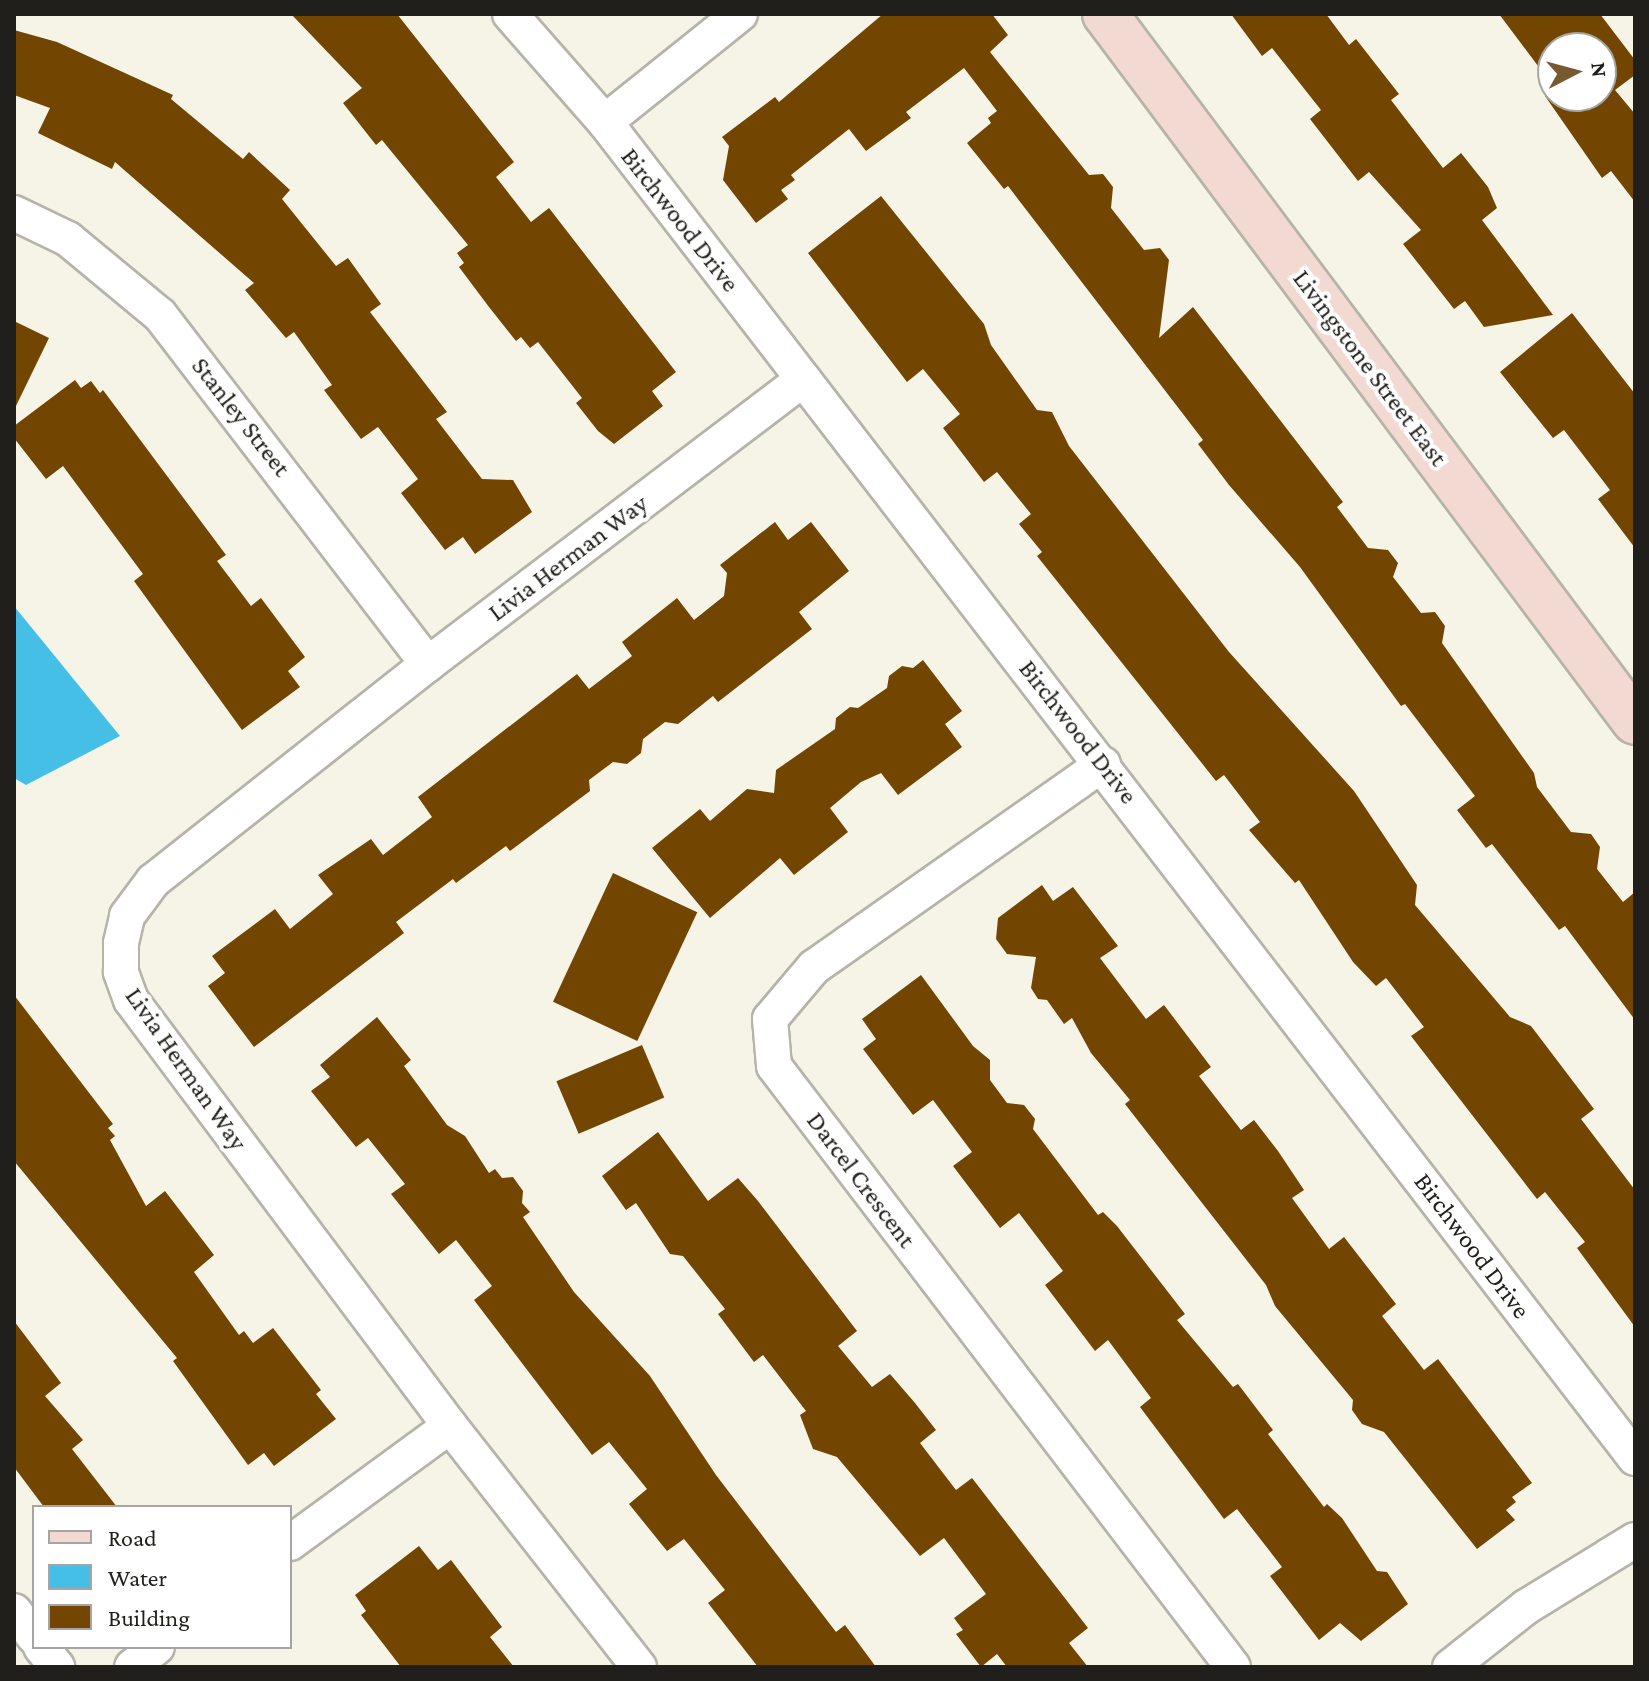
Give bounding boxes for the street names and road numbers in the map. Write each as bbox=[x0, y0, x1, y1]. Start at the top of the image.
street label: Birchwood Drive bbox=[614, 142, 746, 298]
street label: Livingstone Street East bbox=[1286, 264, 1454, 472]
street label: Stanley Street bbox=[185, 351, 297, 483]
street label: Livia Herman Way bbox=[482, 488, 654, 628]
street label: Birchwood Drive bbox=[1012, 654, 1144, 810]
street label: Livia Herman Way bbox=[118, 982, 254, 1156]
street label: Darcel Crescent bbox=[800, 1106, 922, 1254]
street label: Birchwood Drive bbox=[1407, 1167, 1537, 1325]

